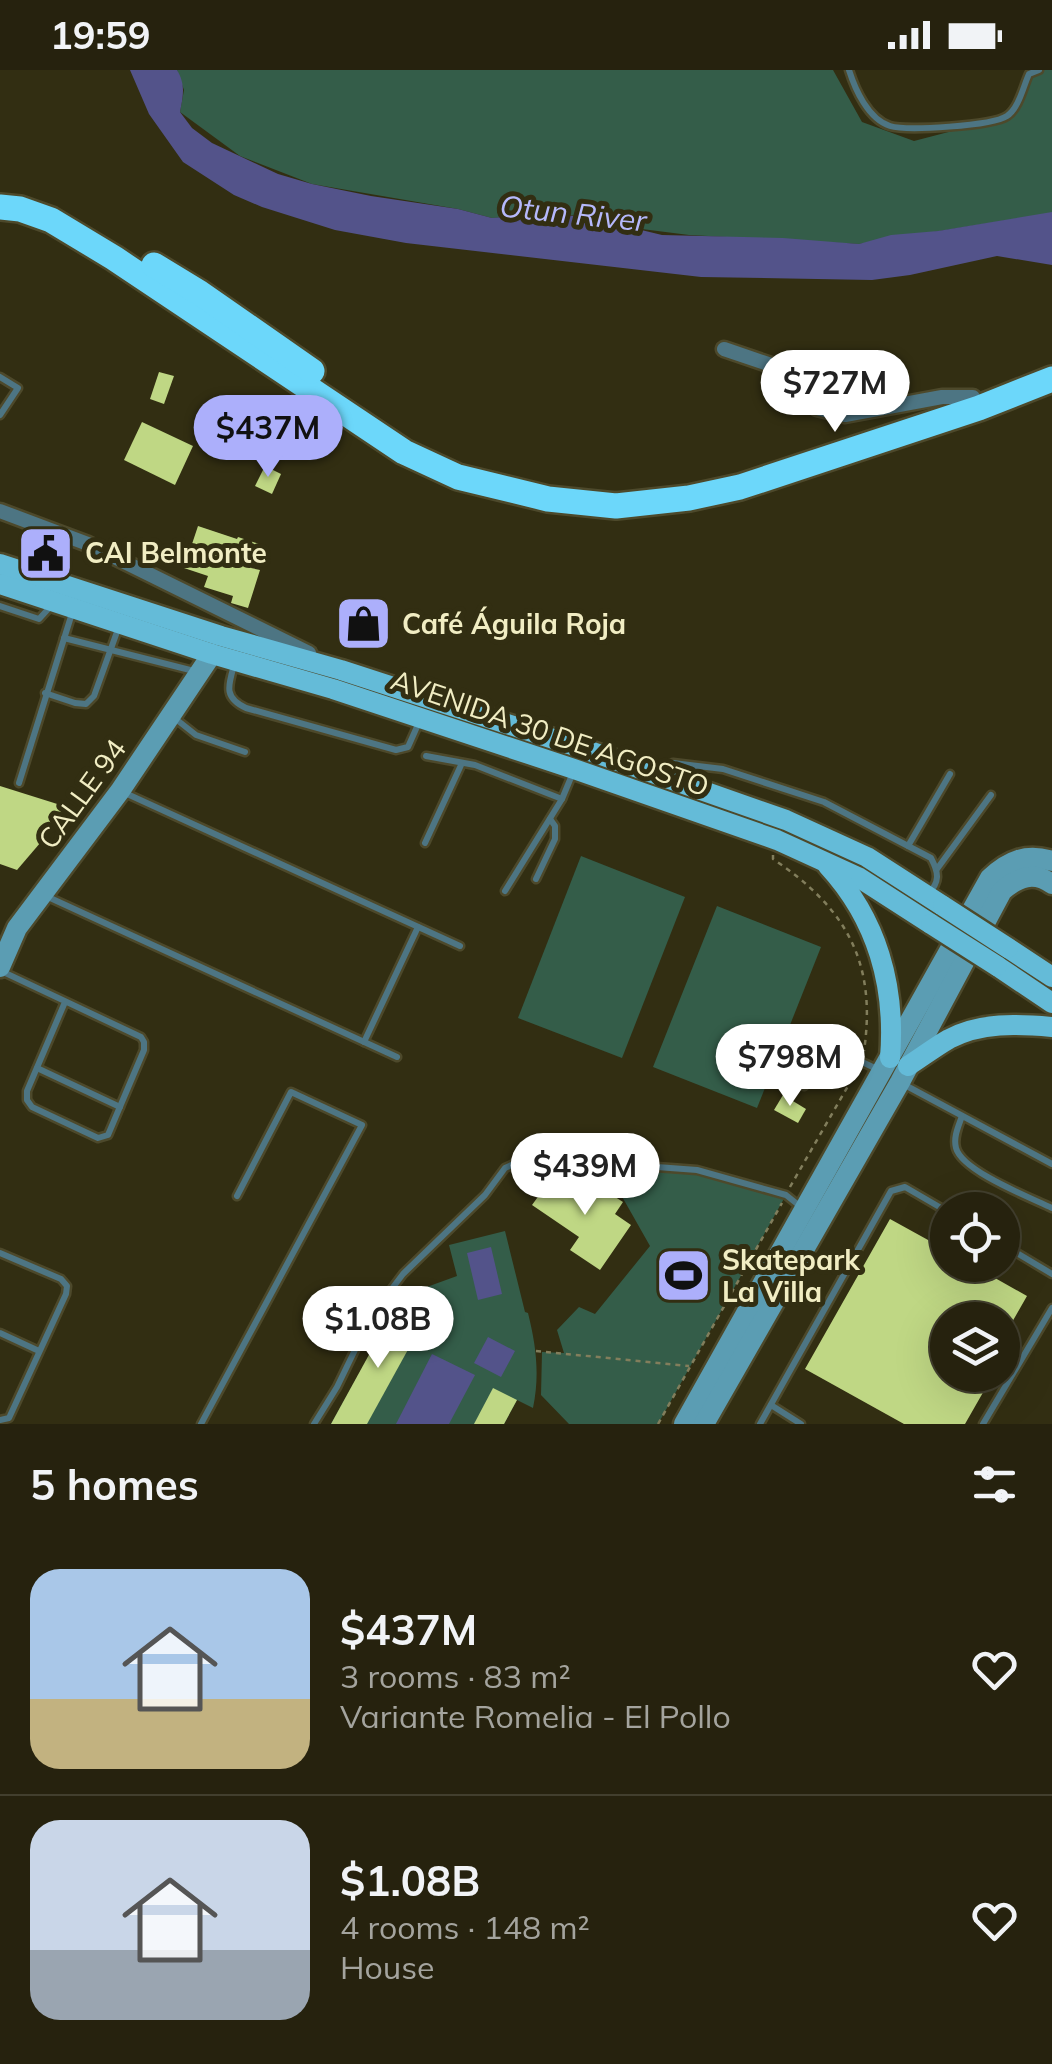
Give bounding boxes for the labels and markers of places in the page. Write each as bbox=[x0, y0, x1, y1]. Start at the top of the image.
pin: $727M bbox=[765, 350, 905, 435]
pin: $437M bbox=[198, 395, 338, 480]
public building icon: CAI Belmonte bbox=[16, 523, 76, 583]
place label: CAI Belmonte bbox=[85, 535, 267, 570]
shop icon: Café Águila Roja bbox=[333, 594, 393, 654]
place label: Café Águila Roja bbox=[402, 606, 626, 641]
pin: $798M bbox=[720, 1024, 860, 1109]
pin: $439M bbox=[515, 1133, 655, 1218]
place label: Skatepark La Villa bbox=[722, 1242, 860, 1309]
sports icon: Skatepark La Villa bbox=[653, 1246, 713, 1306]
pin: $1.08B bbox=[297, 1286, 459, 1371]

